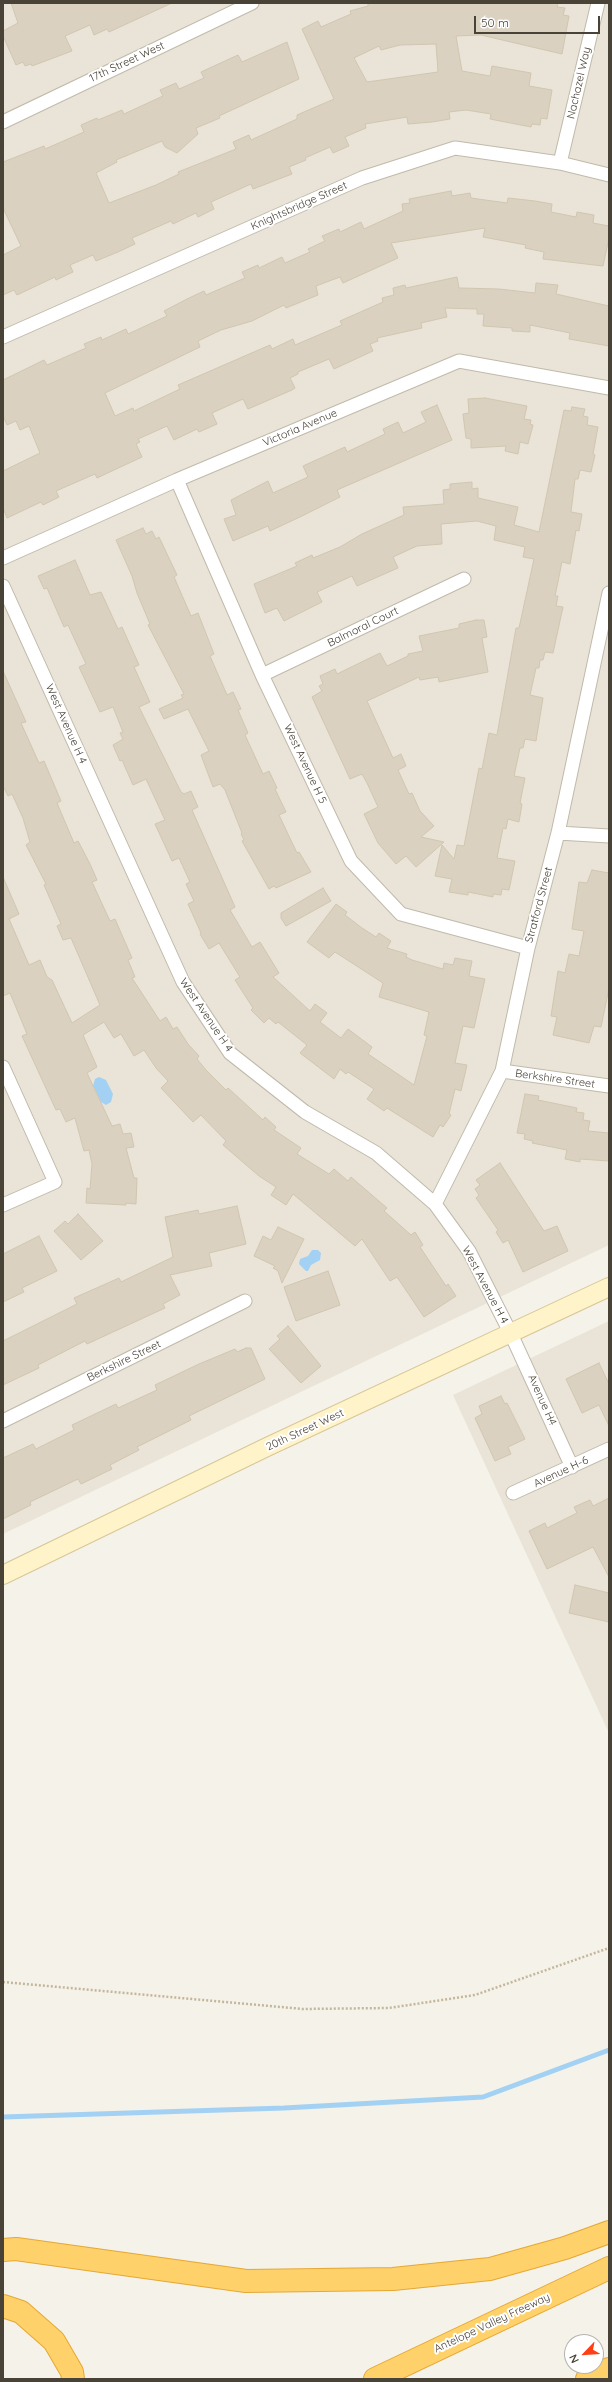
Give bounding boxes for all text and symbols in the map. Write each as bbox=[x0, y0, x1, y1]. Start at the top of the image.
scale bar bbox=[476, 8, 602, 34]
text: 50 m bbox=[481, 15, 509, 30]
street label: 17th Street West bbox=[87, 39, 167, 85]
street label: Nachazel Way bbox=[564, 46, 594, 120]
street label: Knightsbridge Street bbox=[249, 179, 349, 233]
street label: Victoria Avenue bbox=[261, 406, 339, 450]
street label: Balmoral Court bbox=[325, 604, 401, 650]
street label: West Avenue H 4 bbox=[42, 682, 90, 766]
street label: West Avenue H 5 bbox=[281, 722, 329, 806]
street label: Stratford Street bbox=[523, 866, 555, 944]
street label: West Avenue H 4 bbox=[177, 976, 235, 1054]
street label: Berkshire Street bbox=[514, 1067, 596, 1091]
street label: West Avenue H 4 bbox=[459, 1244, 511, 1326]
street label: Berkshire Street bbox=[85, 1337, 163, 1385]
street label: Avenue H4 bbox=[525, 1372, 559, 1428]
street label: 20th Street West bbox=[264, 1406, 346, 1454]
street label: Avenue H-6 bbox=[532, 1454, 590, 1490]
street label: Antelope Valley Freeway bbox=[432, 2290, 552, 2356]
north arrow bbox=[564, 2334, 604, 2374]
text: N bbox=[566, 2352, 582, 2365]

